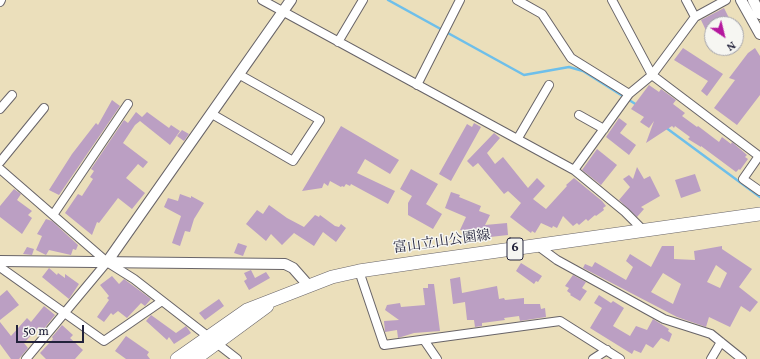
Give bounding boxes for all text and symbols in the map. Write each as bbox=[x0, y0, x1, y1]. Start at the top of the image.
north arrow bbox=[704, 16, 744, 56]
text: N bbox=[723, 37, 738, 54]
street label: 富山立山公園線 bbox=[392, 228, 492, 258]
road number: 6 bbox=[507, 238, 523, 260]
scale bar bbox=[18, 317, 86, 343]
text: 50 m bbox=[23, 324, 49, 340]

